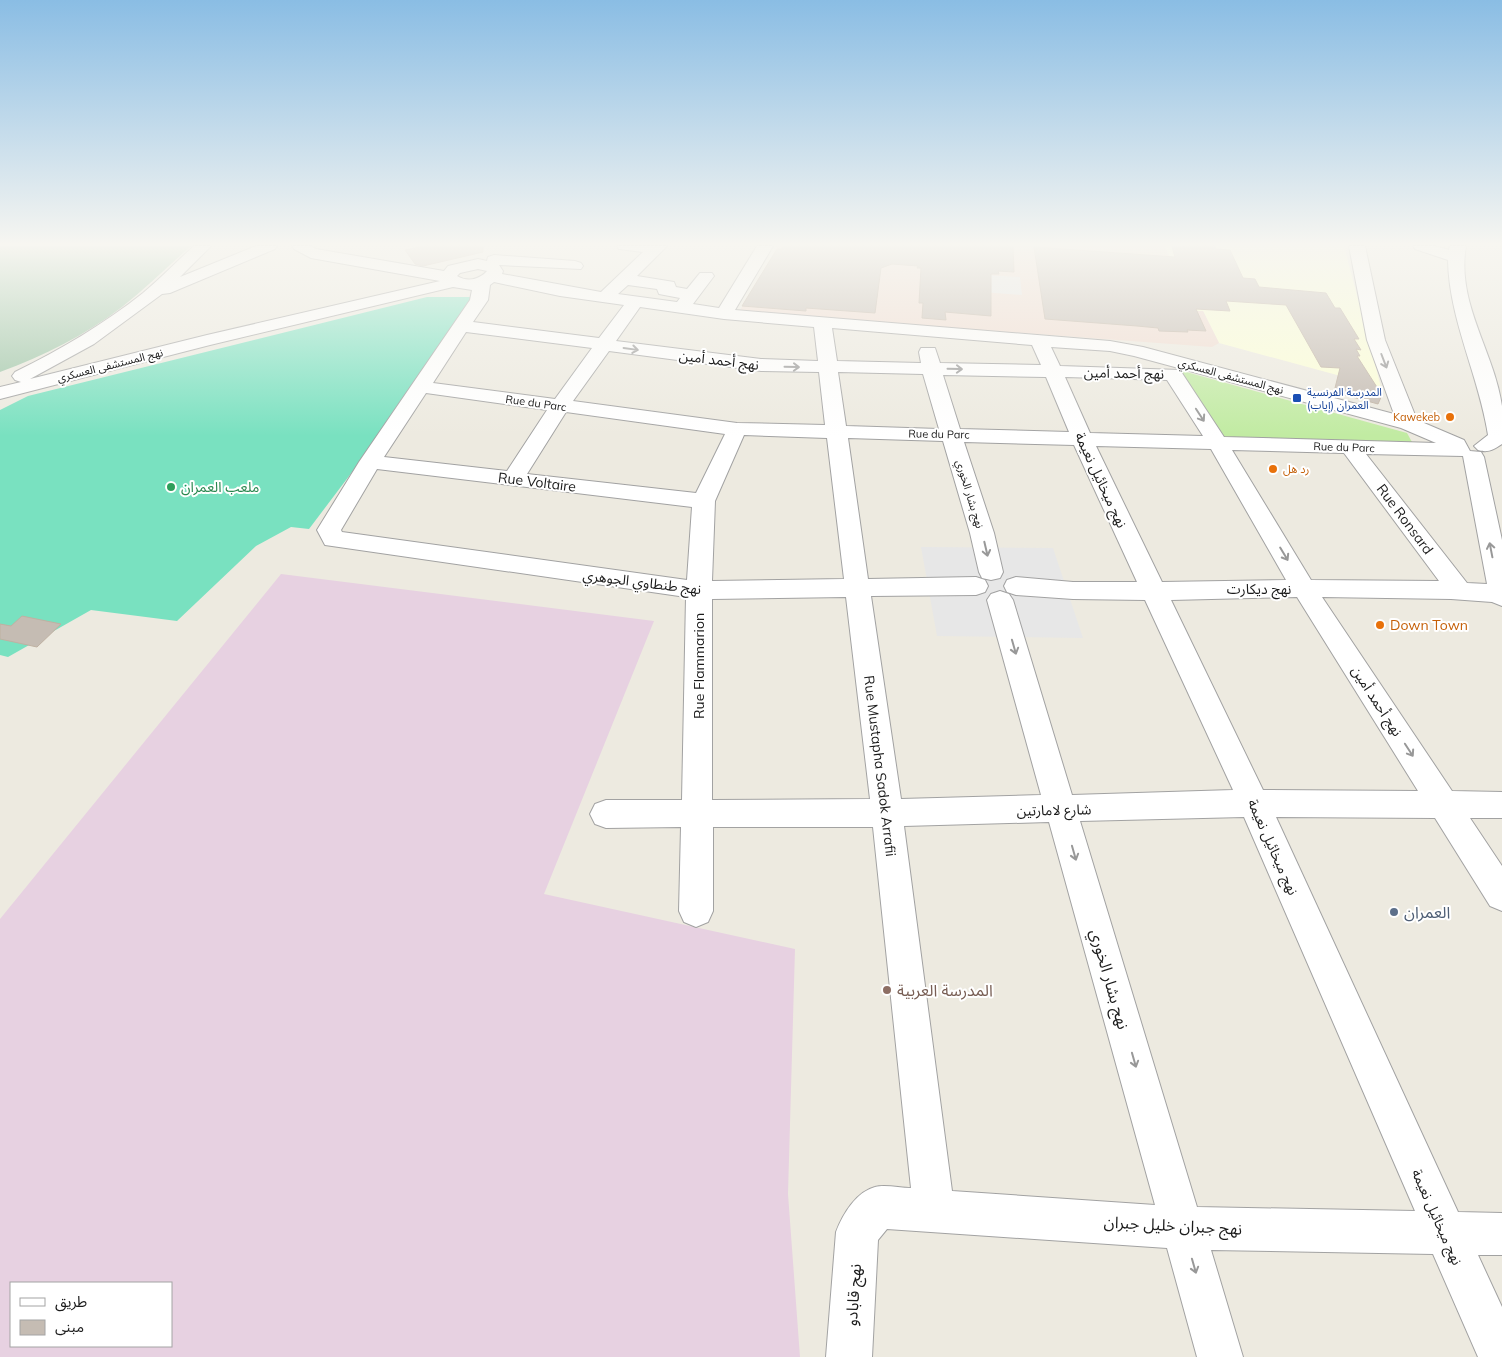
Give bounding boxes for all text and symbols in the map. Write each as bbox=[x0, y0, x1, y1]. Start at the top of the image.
one-way arrow bbox=[622, 344, 638, 354]
street label: نهج المستشفى العسكري bbox=[56, 345, 165, 387]
street label: نهج أحمد أمين bbox=[678, 346, 760, 376]
one-way arrow bbox=[1379, 353, 1389, 368]
street label: نهج المستشفى العسكري bbox=[1176, 355, 1285, 399]
one-way arrow bbox=[784, 362, 800, 371]
street label: نهج أحمد أمين bbox=[1084, 363, 1165, 385]
one-way arrow bbox=[946, 364, 962, 374]
place label: المدرسة الفرنسية العمران (إياب) bbox=[1307, 385, 1382, 413]
street label: Rue du Parc bbox=[505, 392, 568, 414]
marker: المدرسة الفرنسية العمران (إياب) bbox=[1291, 392, 1303, 404]
one-way arrow bbox=[1195, 408, 1205, 422]
place label: Kawekeb bbox=[1393, 410, 1440, 424]
marker: Kawekeb bbox=[1444, 411, 1456, 423]
street label: Rue du Parc bbox=[908, 426, 970, 442]
street label: نهج ميخائيل نعيمة bbox=[1069, 429, 1131, 532]
street label: Rue du Parc bbox=[1313, 439, 1376, 455]
street label: نهج بشار الخوري bbox=[950, 458, 987, 531]
place label: رد هل bbox=[1283, 462, 1309, 476]
marker: رد هل bbox=[1267, 463, 1279, 475]
street label: Rue Voltaire bbox=[497, 468, 577, 496]
place label: ملعب العمران bbox=[181, 478, 259, 496]
street label: Rue Ronsard bbox=[1373, 480, 1437, 558]
marker: ملعب العمران bbox=[165, 481, 177, 493]
one-way arrow bbox=[982, 540, 991, 556]
one-way arrow bbox=[1486, 542, 1496, 558]
one-way arrow bbox=[1279, 547, 1289, 561]
street label: نهج طنطاوي الجوهري bbox=[581, 566, 702, 600]
street label: نهج ديكارت bbox=[1227, 580, 1292, 600]
street label: Rue Flammarion bbox=[690, 613, 708, 719]
place label: Down Town bbox=[1390, 616, 1468, 634]
marker: Down Town bbox=[1374, 619, 1386, 631]
one-way arrow bbox=[1010, 638, 1020, 654]
street label: نهج أحمد أمين bbox=[1346, 662, 1407, 741]
street label: Rue Mustapha Sadok Arrafii bbox=[860, 674, 900, 858]
one-way arrow bbox=[1404, 743, 1414, 757]
street label: نهج ميخائيل نعيمة bbox=[1242, 796, 1302, 899]
street label: شارع لامارتين bbox=[1016, 800, 1092, 822]
one-way arrow bbox=[1069, 845, 1079, 861]
place label: العمران bbox=[1404, 902, 1450, 922]
marker: العمران bbox=[1388, 906, 1400, 918]
street label: نهج بشار الخوري bbox=[1083, 927, 1134, 1032]
place label: المدرسة العربية bbox=[897, 980, 993, 1000]
marker: المدرسة العربية bbox=[881, 984, 893, 996]
one-way arrow bbox=[1129, 1052, 1139, 1068]
street label: نهج ميخائيل نعيمة bbox=[1406, 1166, 1466, 1269]
street label: نهج جبران خليل جبران bbox=[1103, 1211, 1243, 1242]
one-way arrow bbox=[1189, 1258, 1199, 1274]
street label: نهج قابادو bbox=[841, 1263, 868, 1327]
legend bbox=[10, 1282, 172, 1347]
text: طريق bbox=[55, 1292, 87, 1312]
text: مبنى bbox=[55, 1317, 84, 1336]

